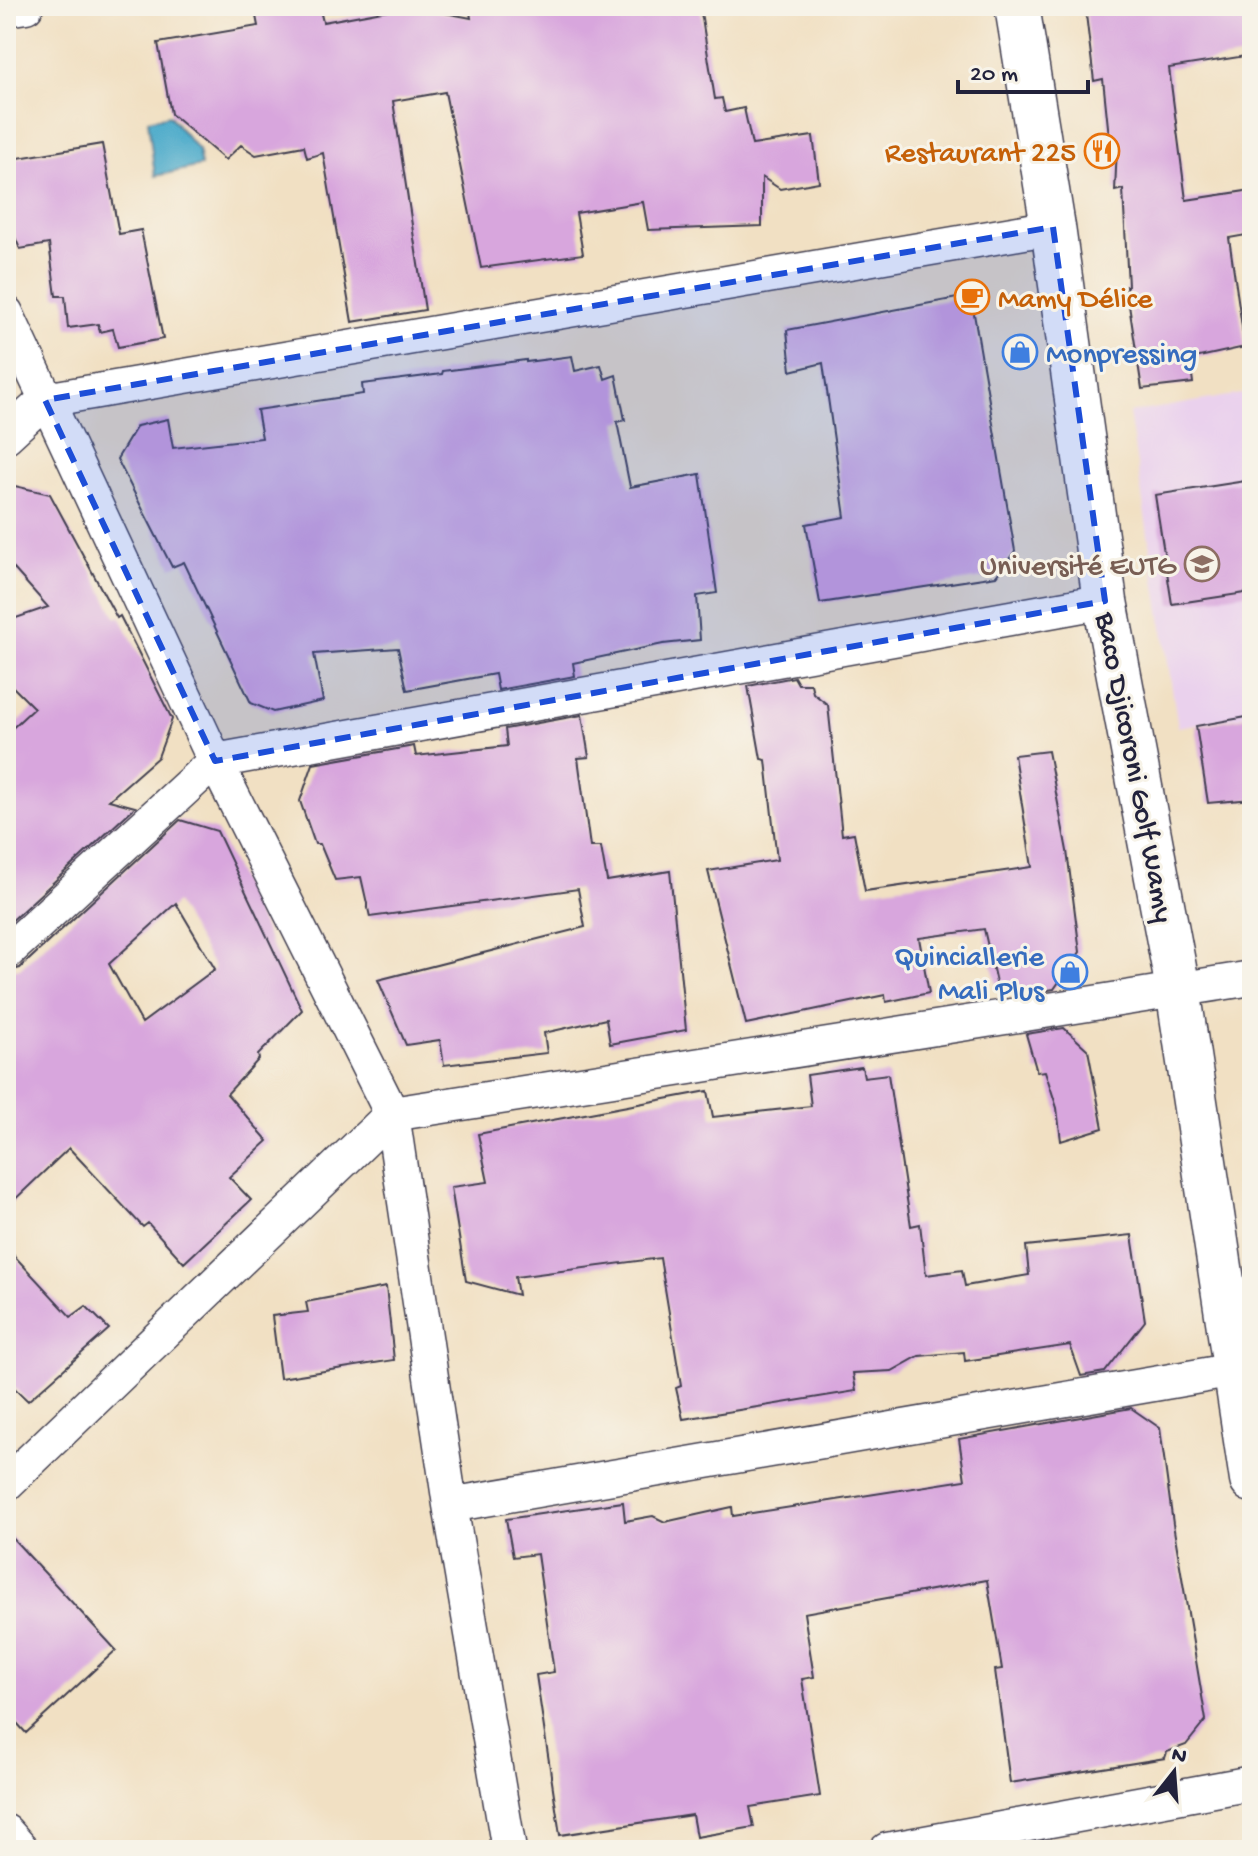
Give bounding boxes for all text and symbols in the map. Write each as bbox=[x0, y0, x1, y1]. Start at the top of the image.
scale bar bbox=[958, 44, 1088, 94]
text: 20 m bbox=[970, 61, 1018, 90]
restaurant icon: Restaurant 225 bbox=[1083, 132, 1121, 170]
place label: Restaurant 225 bbox=[885, 138, 1076, 173]
cafe icon: Mamy Délice bbox=[953, 278, 991, 316]
place label: Mamy Délice bbox=[998, 284, 1153, 319]
shop icon: Monpressing bbox=[1001, 333, 1039, 371]
place label: Monpressing bbox=[1046, 339, 1197, 374]
school or university icon: Université EUTG bbox=[1183, 545, 1221, 583]
place label: Université EUTG bbox=[980, 551, 1177, 586]
street label: Baco Djicoroni Golf Wamy bbox=[1085, 609, 1180, 926]
place label: Quinciallerie Mali Plus bbox=[894, 942, 1045, 1011]
shop icon: Quinciallerie Mali Plus bbox=[1051, 953, 1089, 991]
north arrow bbox=[1134, 1732, 1214, 1812]
text: N bbox=[1168, 1742, 1189, 1771]

